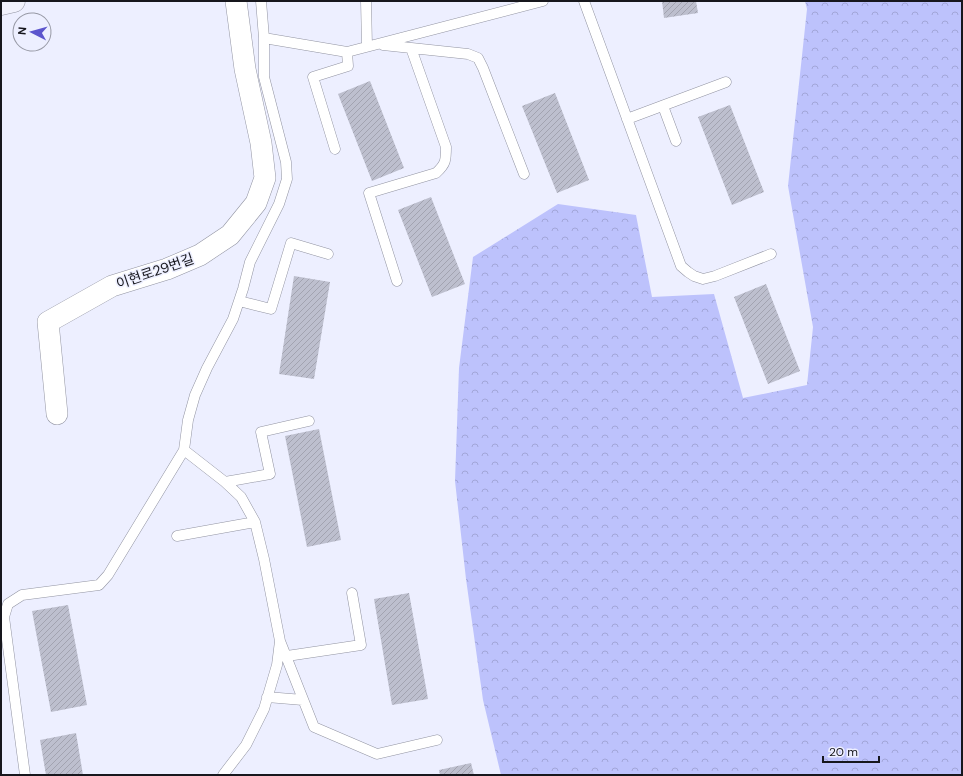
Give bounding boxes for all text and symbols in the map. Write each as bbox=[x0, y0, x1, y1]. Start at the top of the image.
north arrow bbox=[12, 12, 52, 52]
text: N bbox=[15, 26, 29, 36]
street label: 이현로29번길 bbox=[114, 249, 196, 293]
scale bar bbox=[823, 738, 879, 764]
text: 20 m bbox=[829, 744, 858, 760]

